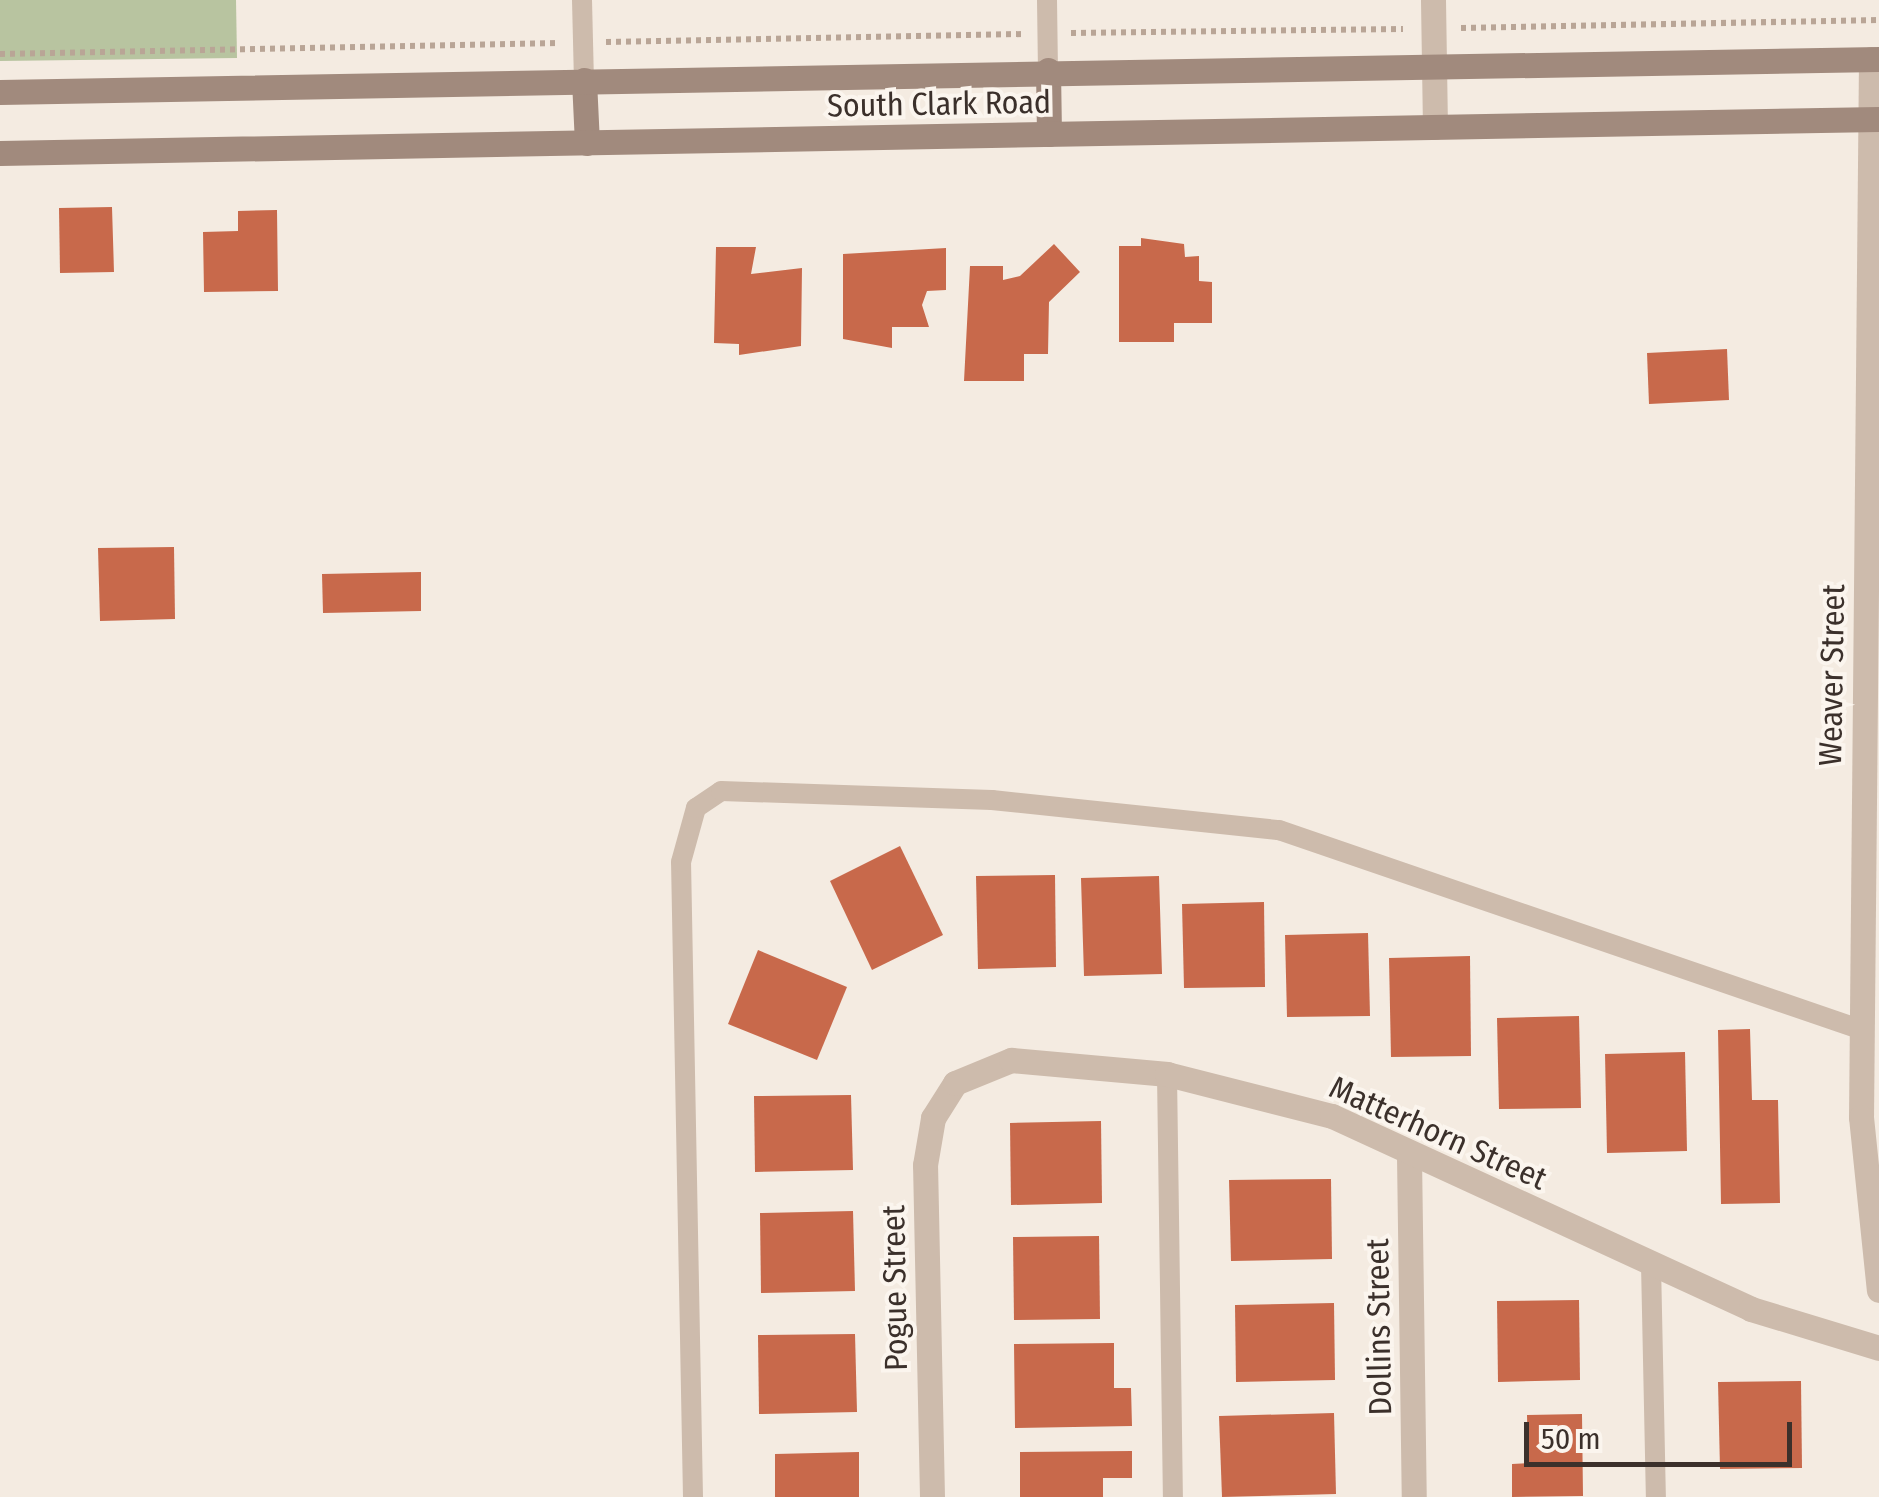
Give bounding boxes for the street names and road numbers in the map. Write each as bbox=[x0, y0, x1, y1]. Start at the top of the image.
street label: South Clark Road bbox=[827, 83, 1051, 125]
street label: Weaver Street bbox=[1811, 584, 1853, 766]
street label: Matterhorn Street bbox=[1323, 1068, 1553, 1198]
street label: Pogue Street bbox=[874, 1205, 916, 1371]
street label: Dollins Street bbox=[1358, 1238, 1400, 1416]

